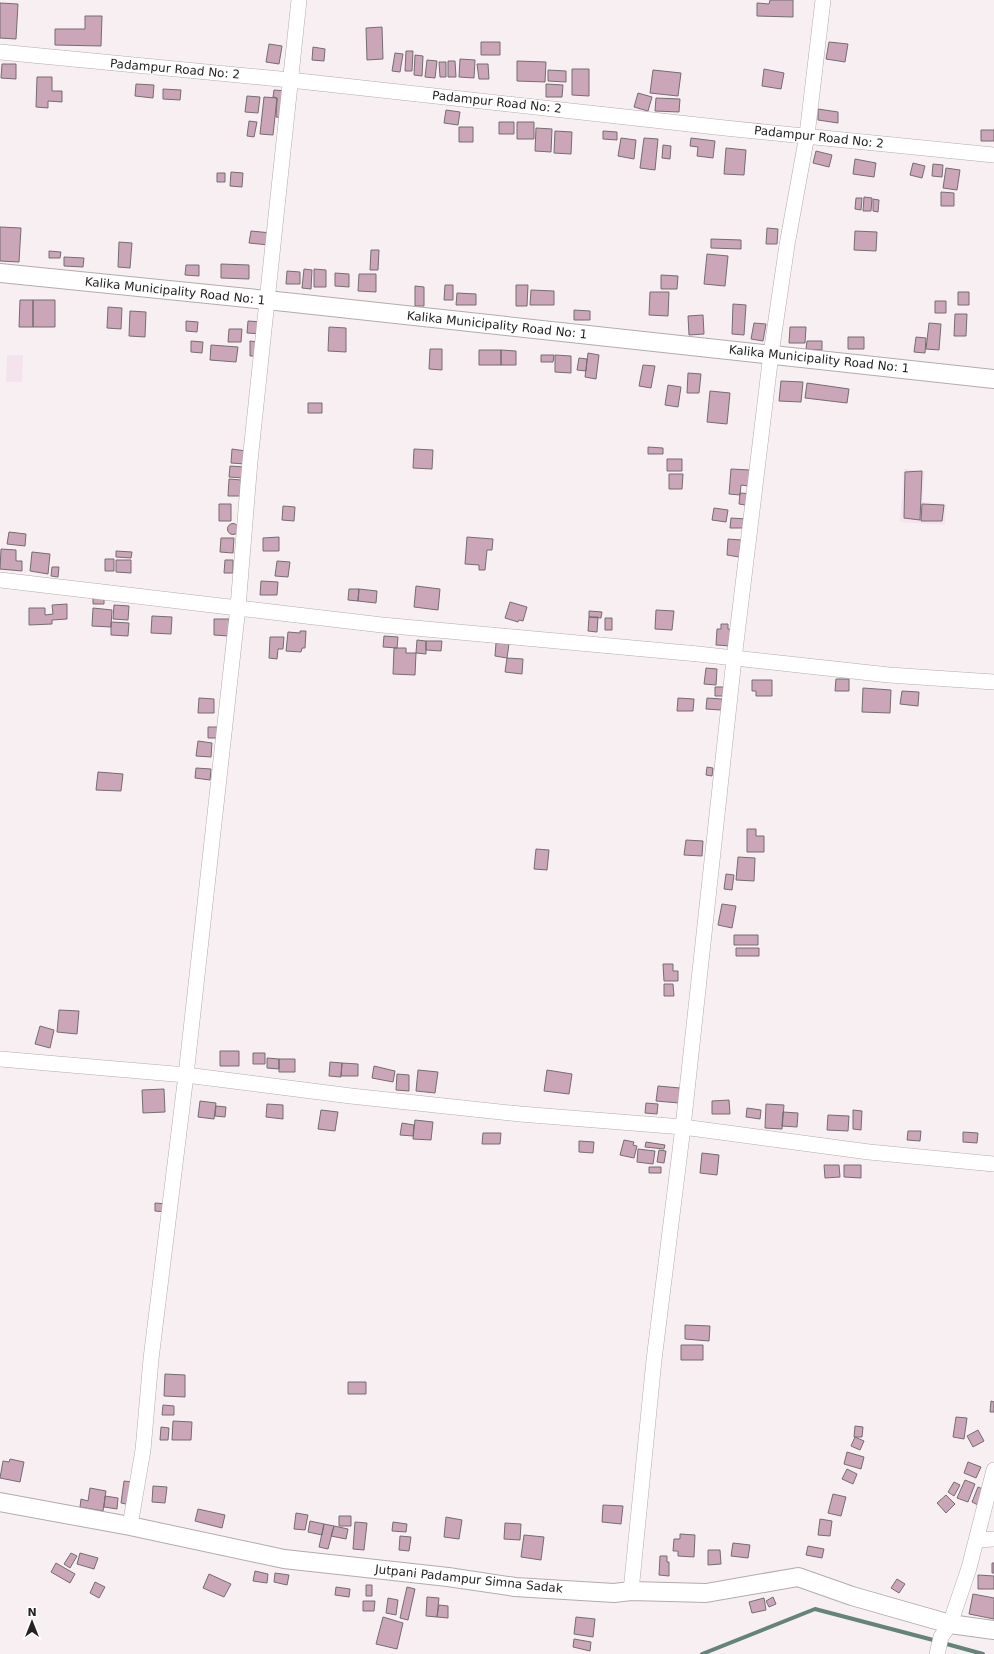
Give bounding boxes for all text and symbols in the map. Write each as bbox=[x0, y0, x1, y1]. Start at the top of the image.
street label: Padampur Road No: 2 bbox=[109, 56, 241, 82]
street label: Padampur Road No: 2 bbox=[431, 88, 563, 116]
street label: Padampur Road No: 2 bbox=[753, 123, 885, 151]
street label: Kalika Municipality Road No: 1 bbox=[84, 275, 266, 307]
street label: Kalika Municipality Road No: 1 bbox=[406, 309, 588, 341]
street label: Kalika Municipality Road No: 1 bbox=[728, 343, 910, 375]
street label: Jutpani Padampur Simna Sadak bbox=[374, 1562, 564, 1596]
north arrow bbox=[12, 1602, 52, 1642]
text: N bbox=[27, 1606, 37, 1619]

